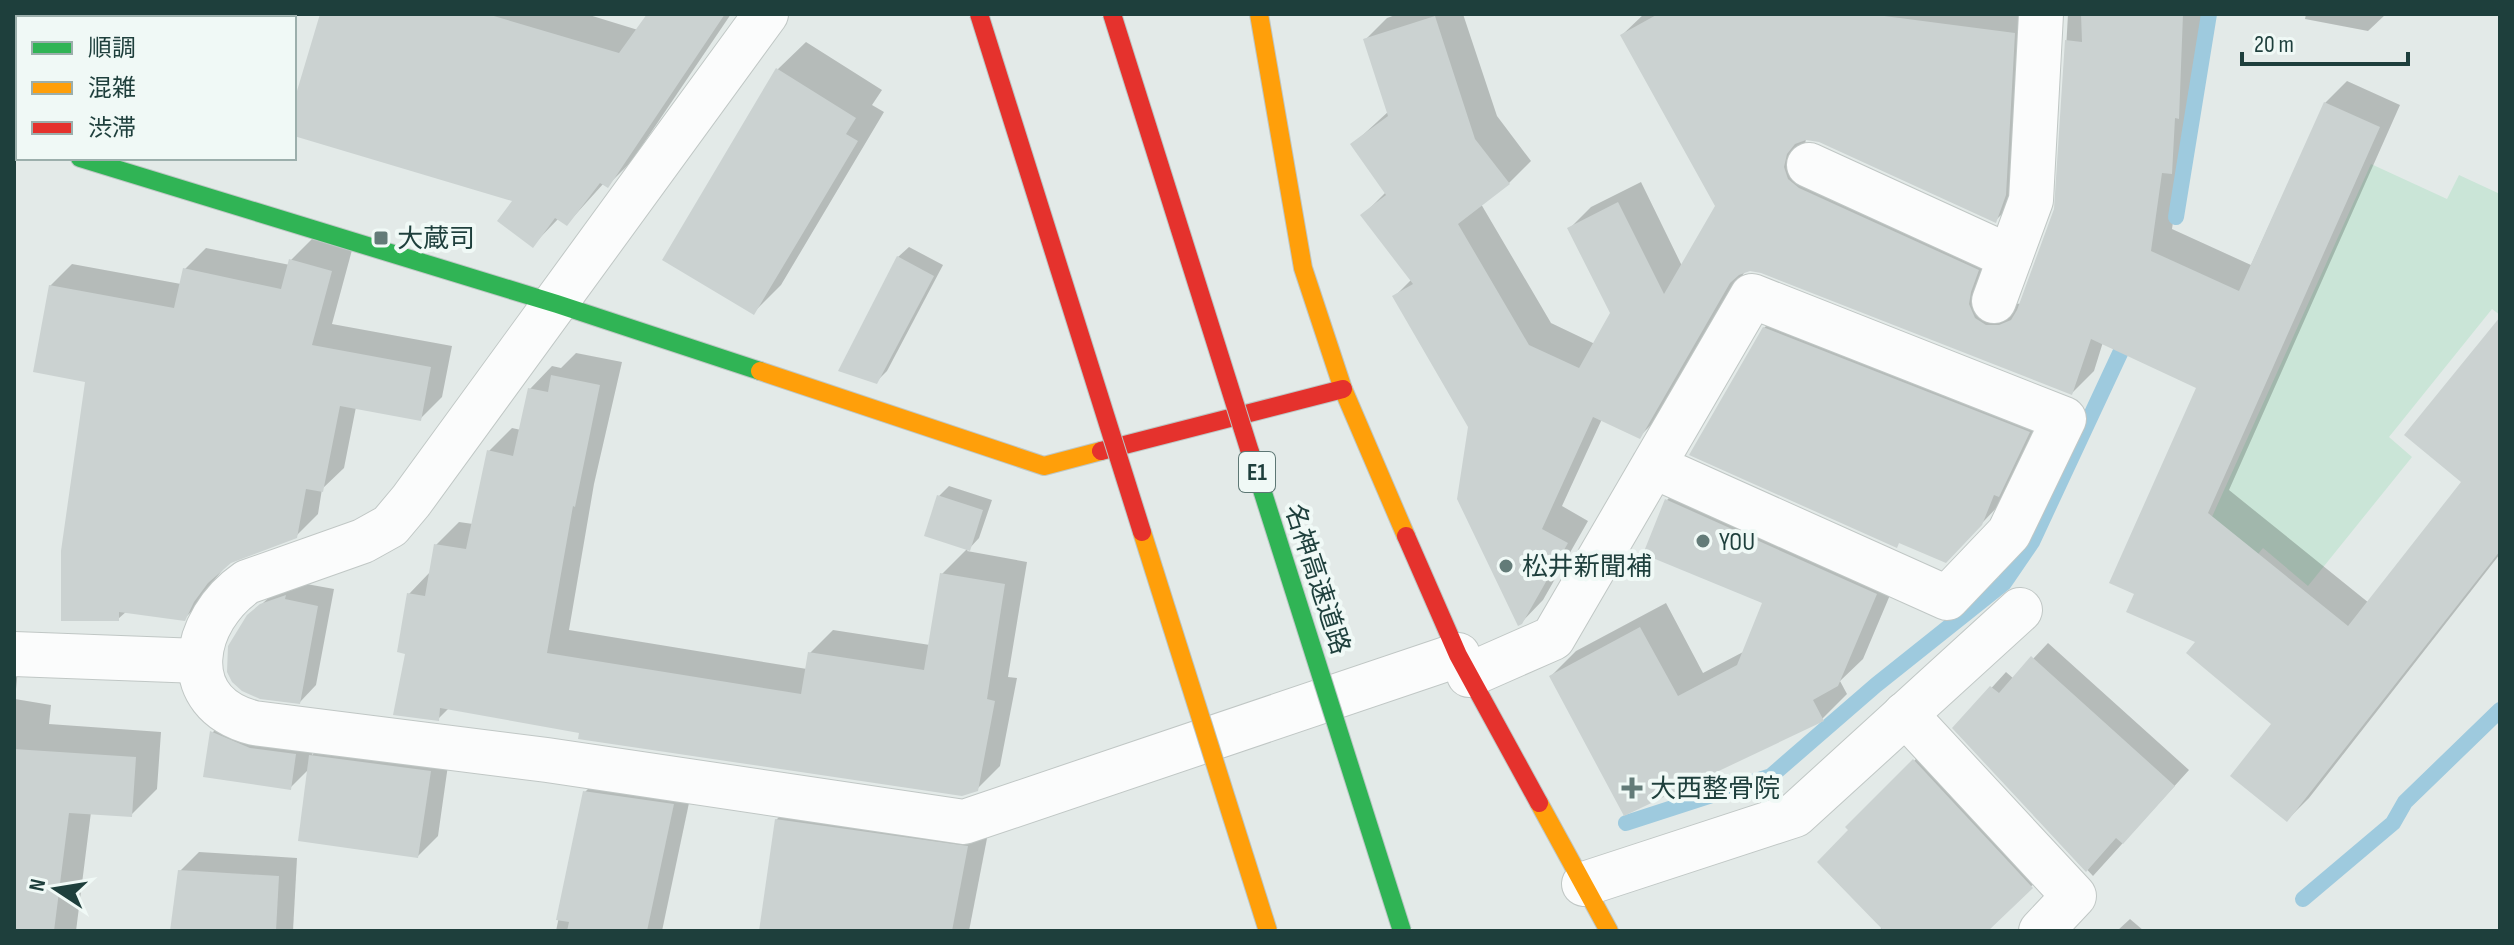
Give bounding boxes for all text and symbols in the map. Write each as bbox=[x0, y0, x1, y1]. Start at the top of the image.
legend bbox=[16, 16, 296, 160]
scale bar bbox=[2242, 16, 2408, 66]
text: 20 m bbox=[2254, 30, 2294, 59]
text: 順調 bbox=[88, 34, 136, 63]
text: 混雑 bbox=[88, 74, 136, 103]
text: 渋滞 bbox=[88, 114, 136, 143]
place label: 大蔵司 bbox=[397, 224, 475, 255]
marker: 大蔵司 bbox=[372, 229, 390, 247]
road number: E1 bbox=[1239, 452, 1275, 492]
street label: 名神高速道路 bbox=[1278, 500, 1355, 658]
place label: YOU bbox=[1719, 527, 1755, 558]
marker: YOU bbox=[1694, 532, 1712, 550]
place label: 松井新聞補 bbox=[1522, 552, 1652, 583]
marker: 松井新聞補 bbox=[1497, 557, 1515, 575]
place label: 大西整骨院 bbox=[1650, 774, 1780, 805]
marker: 大西整骨院 bbox=[1621, 777, 1643, 799]
north arrow bbox=[16, 849, 96, 929]
text: N bbox=[23, 877, 52, 894]

